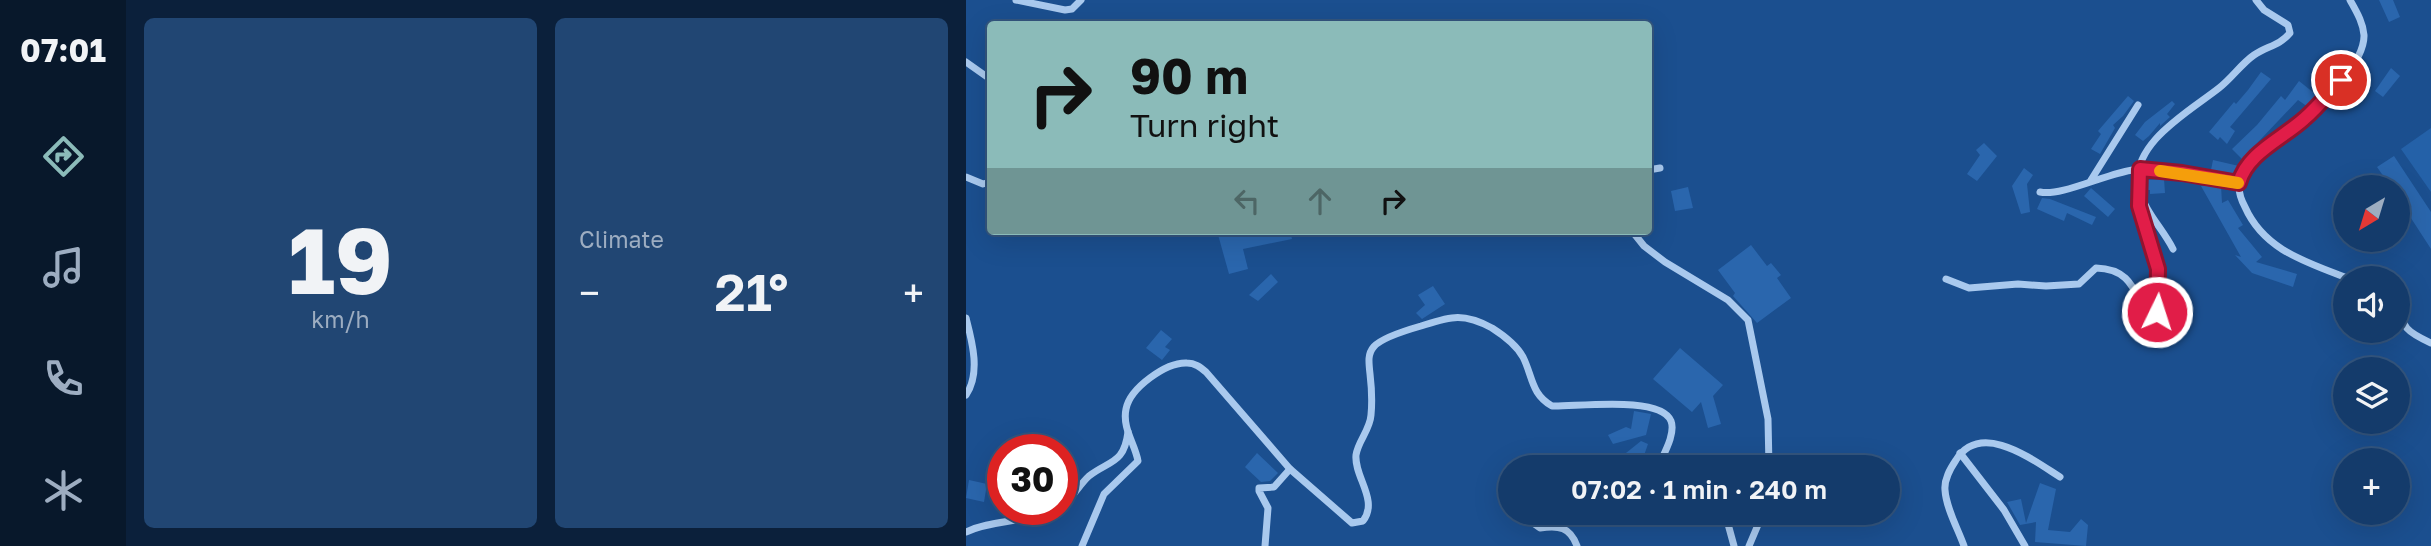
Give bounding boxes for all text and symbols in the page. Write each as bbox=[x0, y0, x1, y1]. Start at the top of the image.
text: 07:01 bbox=[20, 31, 106, 69]
text: 90 m bbox=[1130, 46, 1248, 105]
icon: right bbox=[1015, 49, 1106, 140]
pin bbox=[2311, 50, 2371, 110]
icon: arrive bbox=[2322, 61, 2360, 99]
text: Turn right bbox=[1130, 106, 1279, 144]
icon: directions bbox=[39, 132, 88, 181]
north arrow bbox=[2333, 175, 2410, 252]
map controls bbox=[2333, 175, 2410, 525]
icon: left bbox=[1228, 182, 1266, 220]
icon: ahead bbox=[1301, 182, 1339, 220]
icon: right bbox=[1374, 182, 1412, 220]
text: 19 bbox=[288, 205, 393, 314]
text: Climate bbox=[579, 225, 664, 253]
icon: music bbox=[39, 243, 88, 292]
text: 21° bbox=[715, 260, 788, 322]
button: sound bbox=[2333, 266, 2410, 343]
text: − bbox=[579, 270, 600, 315]
text: + bbox=[903, 270, 924, 315]
position arrow bbox=[2120, 275, 2194, 349]
text: km/h bbox=[311, 305, 370, 333]
icon: phone bbox=[39, 354, 88, 403]
button: layers bbox=[2333, 357, 2410, 434]
speed limit sign: 30 bbox=[987, 434, 1078, 525]
button: + bbox=[2333, 448, 2410, 525]
icon: climate bbox=[39, 466, 88, 515]
text: 07:02 · 1 min · 240 m bbox=[1571, 474, 1827, 505]

